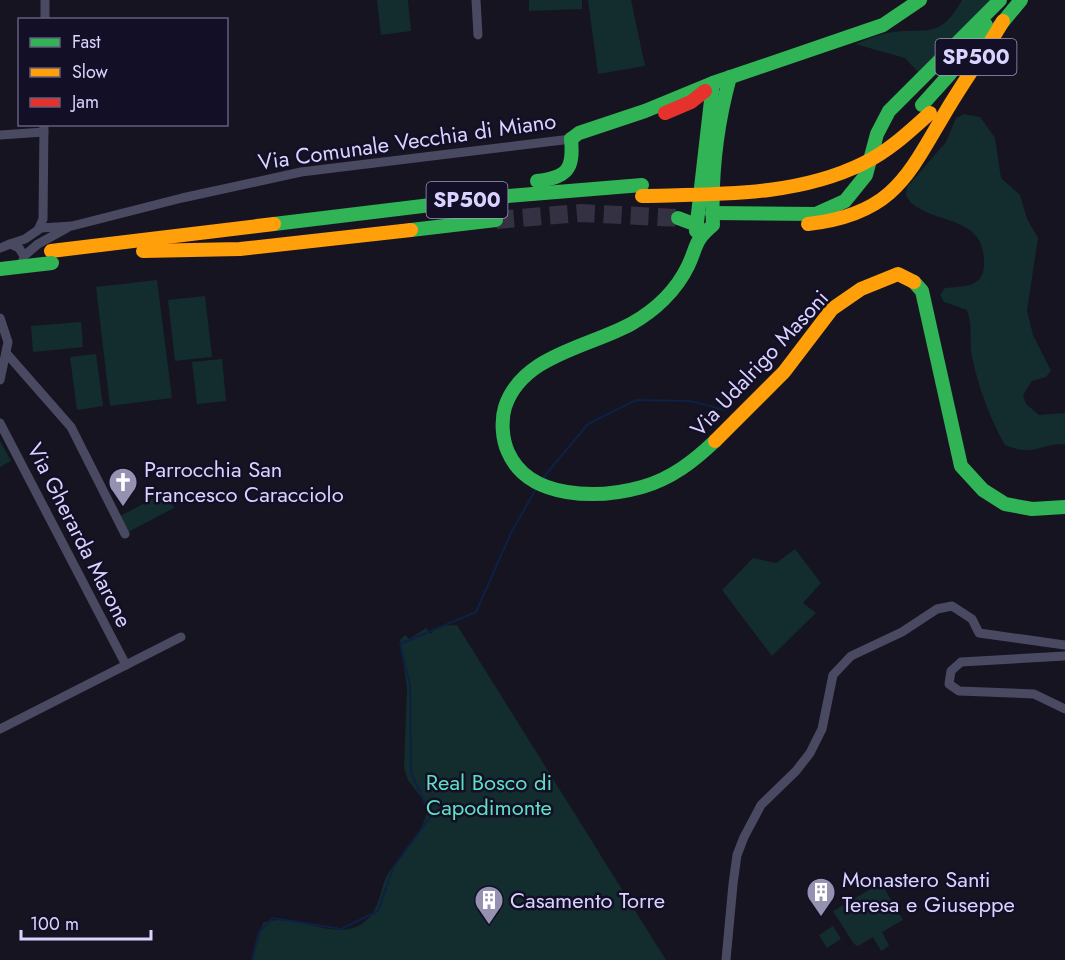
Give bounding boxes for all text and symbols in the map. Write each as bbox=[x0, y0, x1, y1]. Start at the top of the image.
legend bbox=[18, 18, 228, 126]
text: Fast bbox=[72, 29, 101, 55]
road number: SP500 bbox=[936, 39, 1016, 75]
text: Slow bbox=[72, 59, 109, 85]
text: Jam bbox=[70, 89, 99, 115]
street label: Via Comunale Vecchia di Miano bbox=[256, 104, 558, 178]
road number: SP500 bbox=[426, 182, 508, 218]
street label: Via Udalrigo Masoni bbox=[682, 282, 836, 444]
street label: Via Gherarda Marone bbox=[20, 437, 140, 633]
place label: Parrocchia San Francesco Caracciolo bbox=[144, 453, 344, 510]
church icon: Parrocchia San Francesco Caracciolo bbox=[107, 466, 139, 508]
park label: Real Bosco di Capodimonte bbox=[426, 766, 552, 823]
place label: Monastero Santi Teresa e Giuseppe bbox=[842, 863, 1015, 920]
building icon: Monastero Santi Teresa e Giuseppe bbox=[805, 876, 837, 918]
building icon: Casamento Torre bbox=[473, 884, 505, 926]
place label: Casamento Torre bbox=[510, 884, 665, 916]
scale bar bbox=[21, 903, 152, 941]
text: 100 m bbox=[30, 911, 79, 937]

